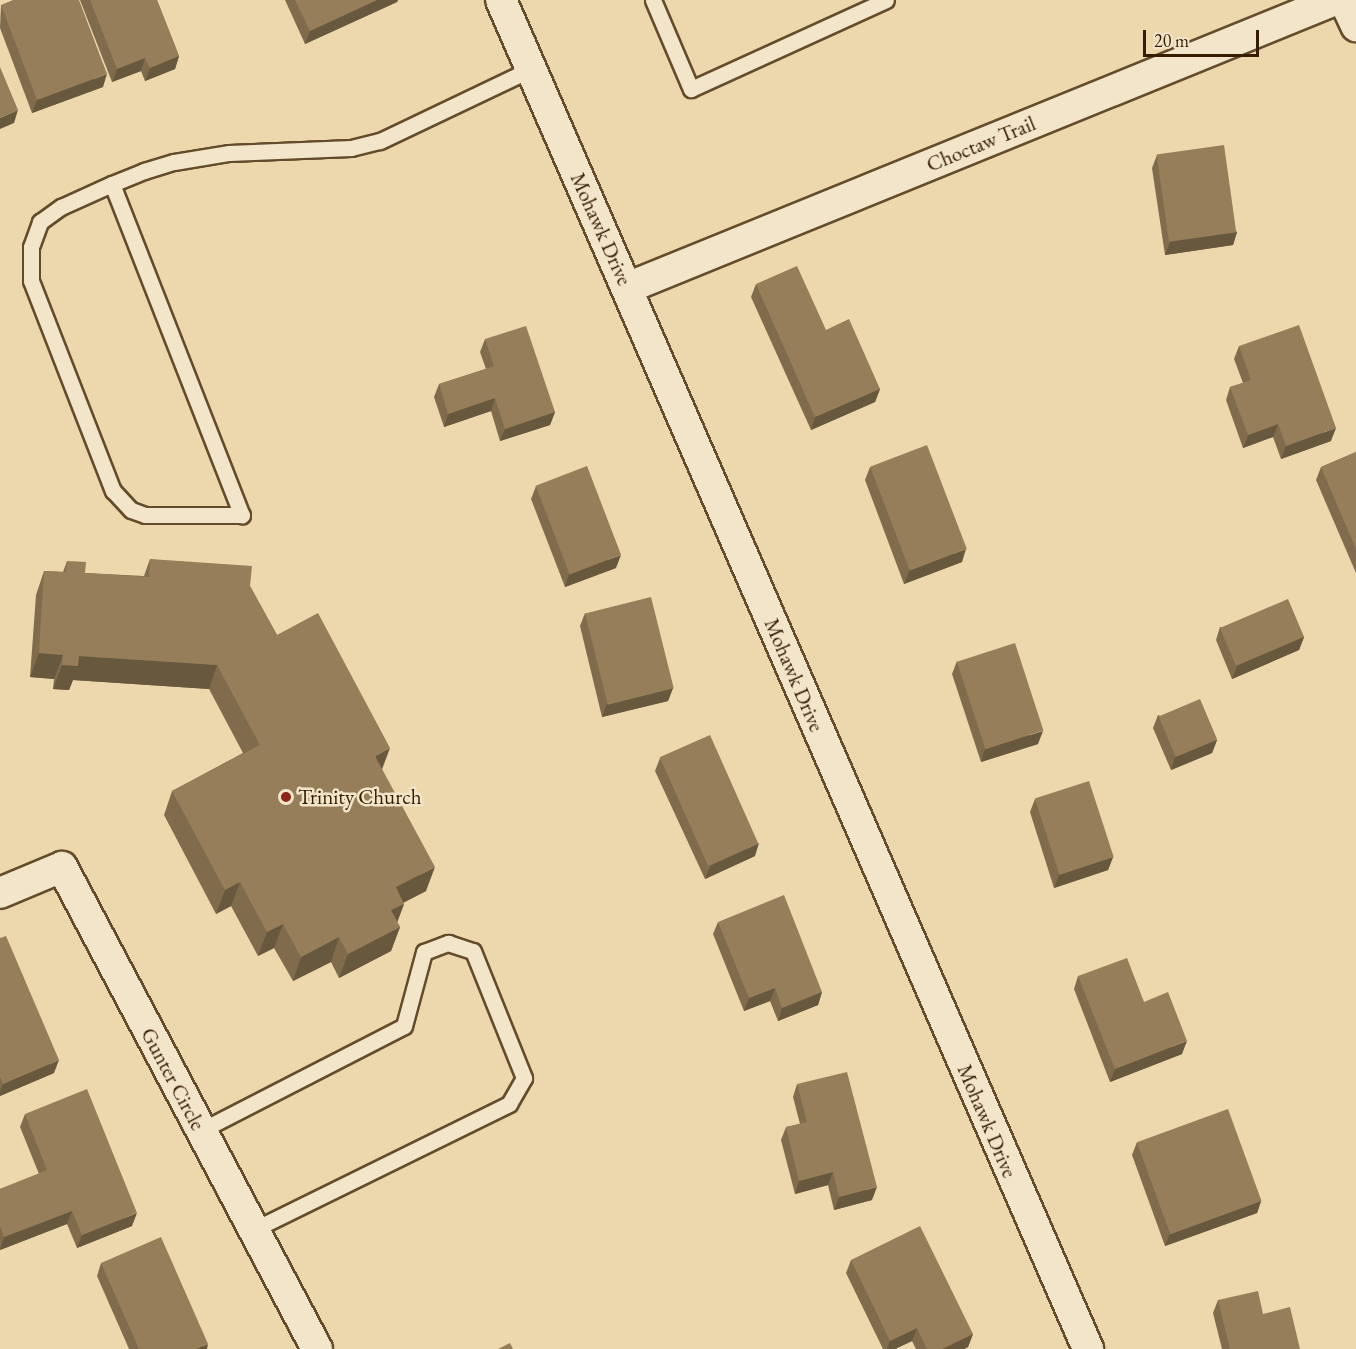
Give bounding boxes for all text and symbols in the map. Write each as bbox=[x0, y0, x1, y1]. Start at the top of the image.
scale bar bbox=[1146, 18, 1262, 56]
text: 20 m bbox=[1154, 29, 1189, 52]
street label: Choctaw Trail bbox=[923, 111, 1039, 177]
street label: Mohawk Drive bbox=[565, 169, 637, 289]
street label: Mohawk Drive bbox=[759, 615, 829, 735]
place label: Trinity Church bbox=[298, 784, 422, 810]
marker: Trinity Church bbox=[279, 790, 293, 804]
street label: Gunter Circle bbox=[136, 1024, 210, 1134]
street label: Mohawk Drive bbox=[952, 1061, 1022, 1181]

